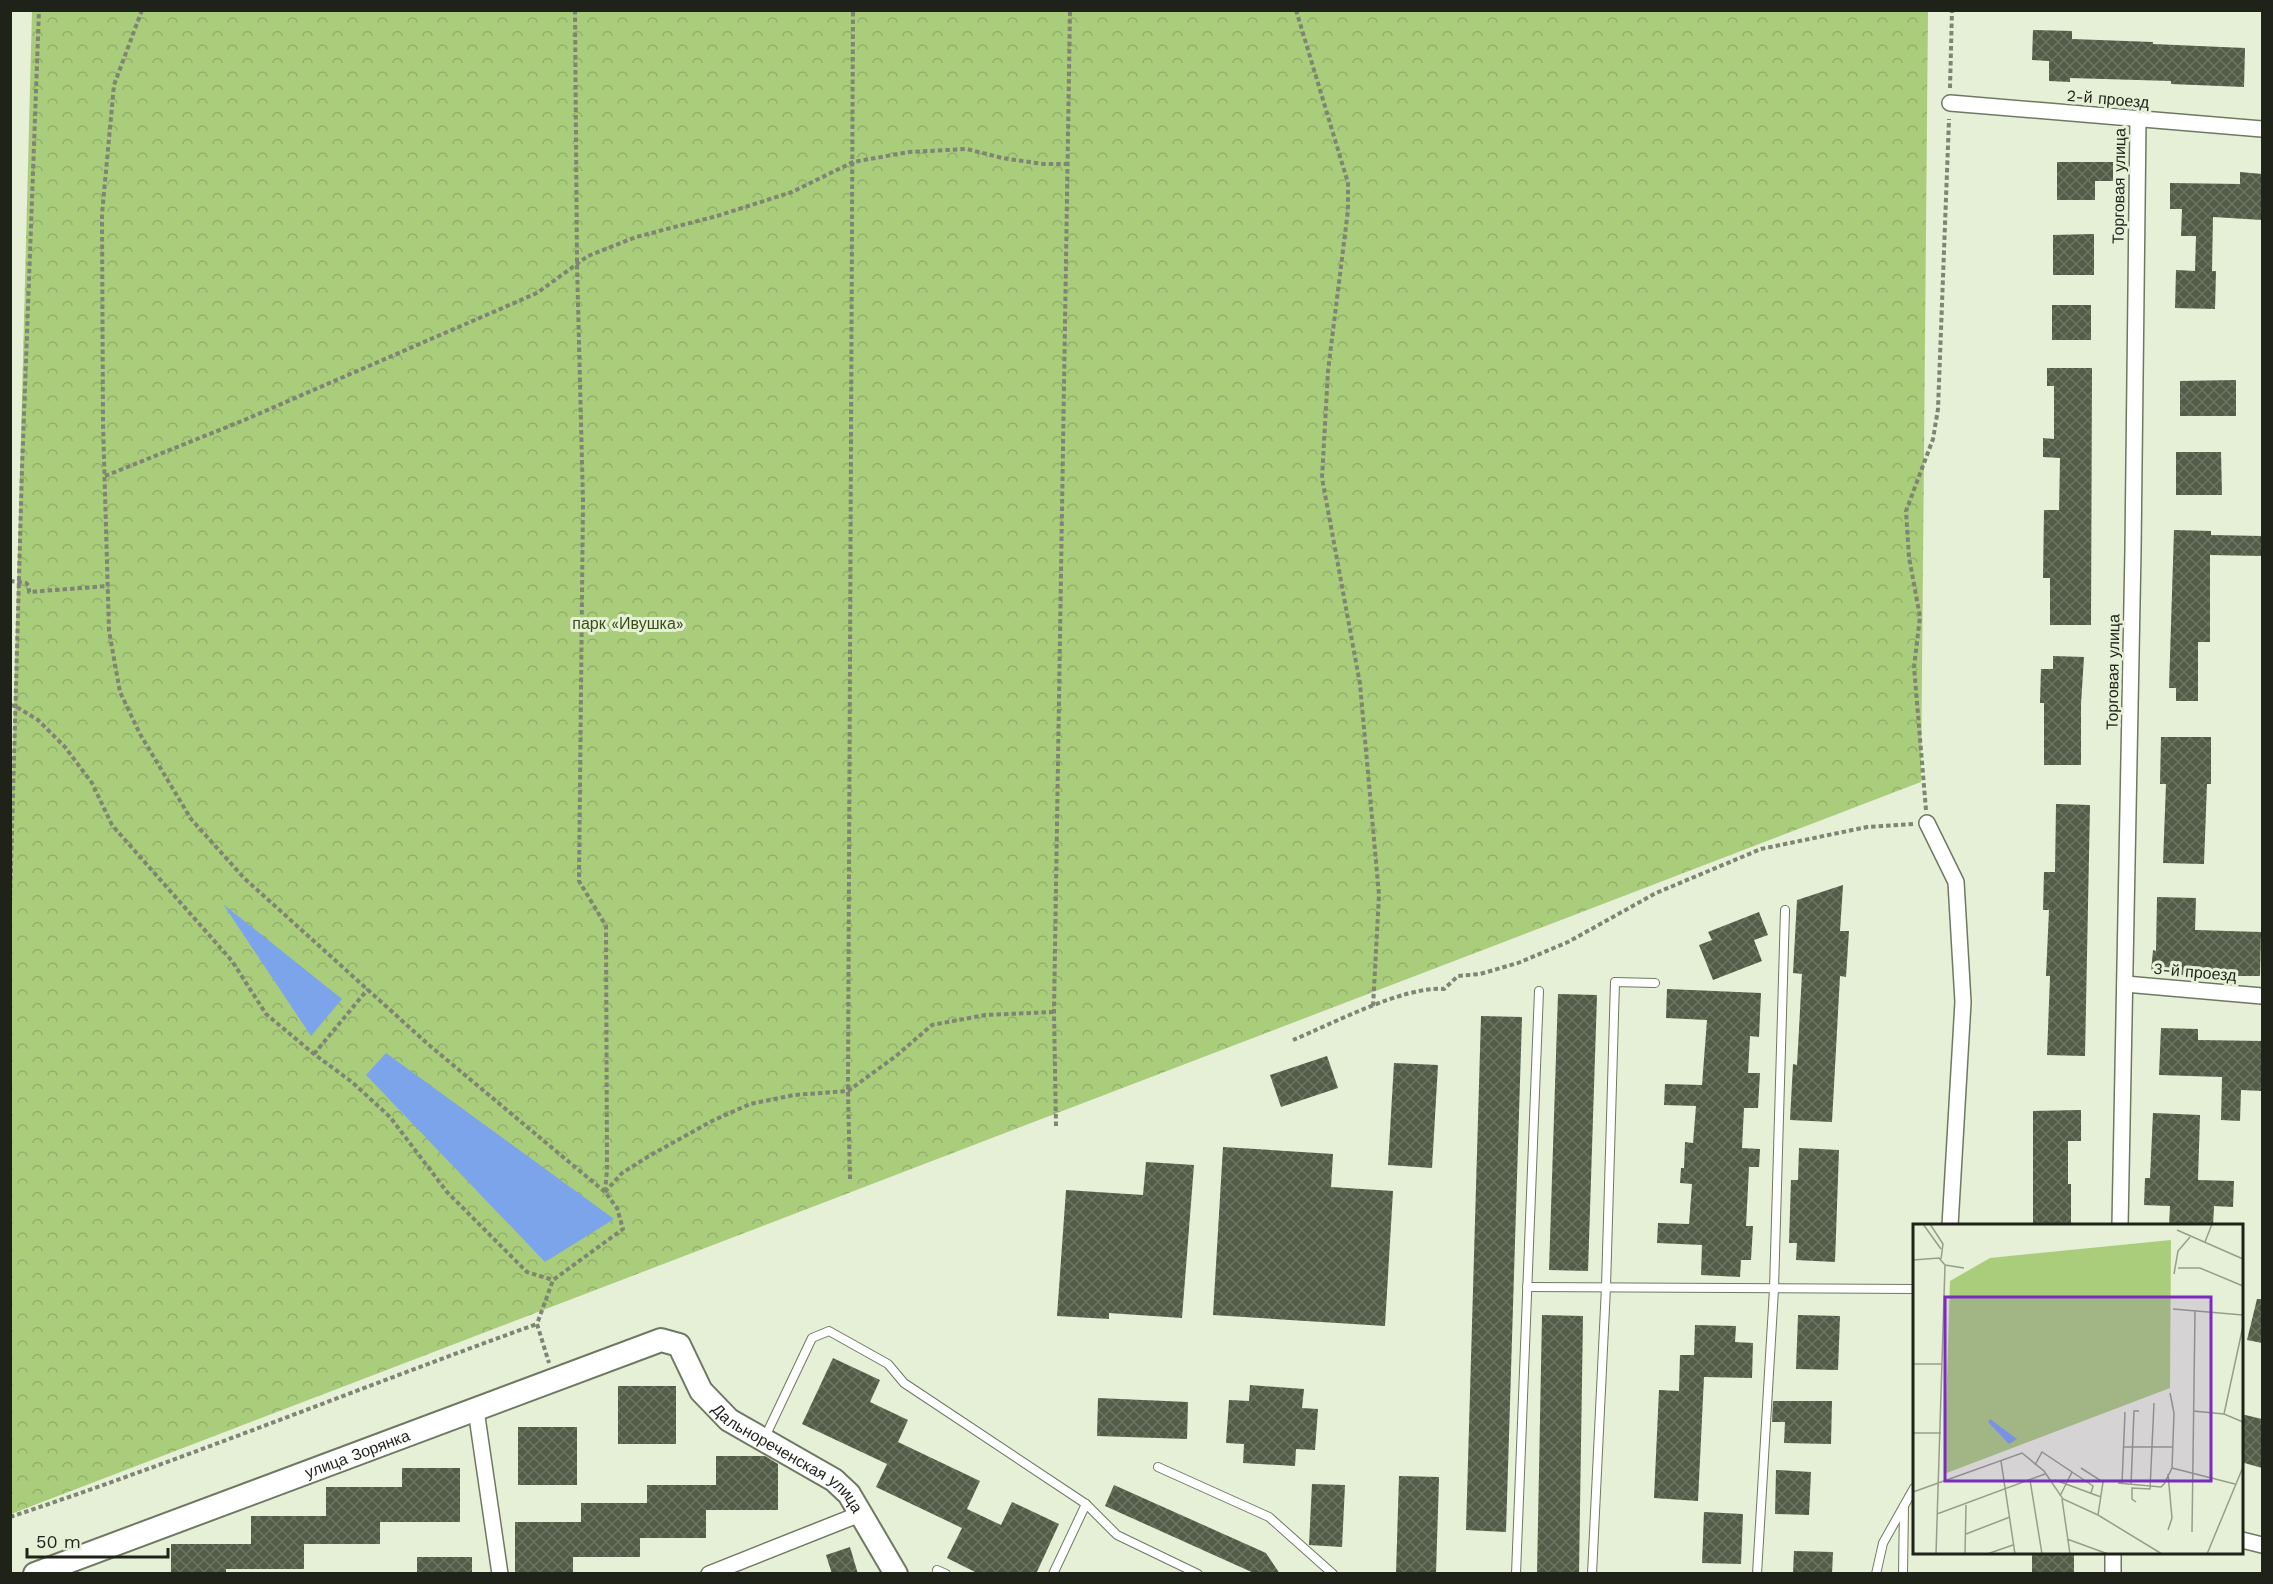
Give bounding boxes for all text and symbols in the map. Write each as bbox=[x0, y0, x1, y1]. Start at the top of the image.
street label: 2-й проезд bbox=[2066, 86, 2151, 112]
street label: Торговая улица bbox=[2108, 128, 2130, 244]
park label: парк «Ивушка» bbox=[572, 614, 684, 633]
street label: Торговая улица bbox=[2102, 614, 2124, 730]
street label: 3-й проезд bbox=[2153, 959, 2238, 985]
inset map bbox=[1913, 1224, 2243, 1554]
street label: Дальнореченская улица bbox=[708, 1399, 867, 1516]
street label: улица Зорянка bbox=[302, 1425, 412, 1482]
scale bar bbox=[27, 1521, 168, 1559]
text: 50 m bbox=[36, 1531, 81, 1552]

